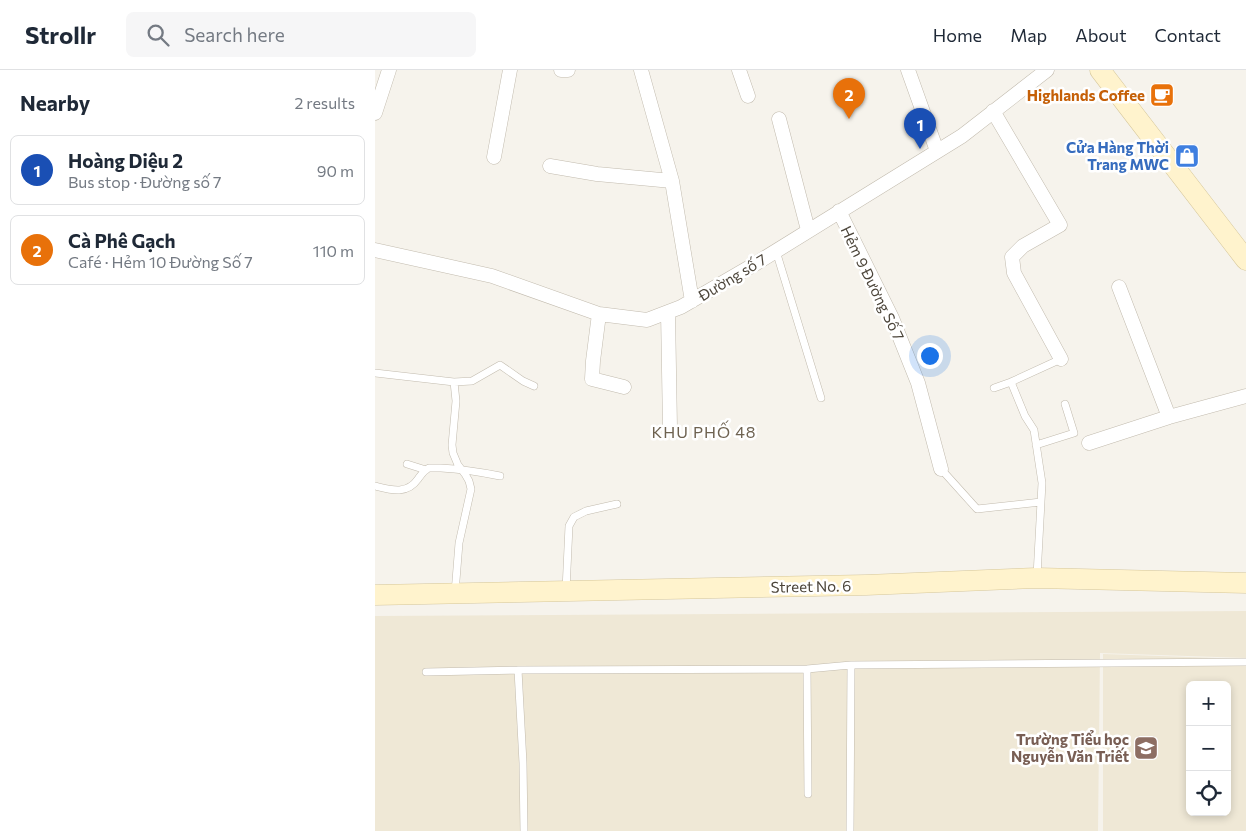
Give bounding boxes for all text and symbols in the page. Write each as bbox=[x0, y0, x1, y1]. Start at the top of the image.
search box bbox=[126, 12, 476, 57]
text: Strollr bbox=[25, 20, 96, 49]
icon: search bbox=[144, 21, 172, 49]
text: Search here bbox=[184, 23, 285, 46]
text: Home bbox=[933, 24, 982, 46]
text: Map bbox=[1010, 24, 1047, 46]
text: About bbox=[1075, 24, 1127, 46]
text: Contact bbox=[1155, 24, 1221, 46]
pin: 2 bbox=[833, 78, 865, 119]
cafe icon: Highlands Coffee bbox=[1149, 82, 1175, 108]
place label: Highlands Coffee bbox=[1027, 86, 1145, 104]
text: Nearby bbox=[20, 90, 90, 115]
text: 2 results bbox=[294, 93, 355, 112]
pin: 1 bbox=[904, 108, 936, 149]
place label: Cửa Hàng Thời Trang MWC bbox=[1066, 138, 1169, 173]
shop icon: Cửa Hàng Thời Trang MWC bbox=[1174, 143, 1200, 169]
text: Hoàng Diệu 2 bbox=[68, 149, 183, 172]
text: 1 bbox=[33, 161, 41, 180]
text: 90 m bbox=[317, 161, 354, 180]
text: Bus stop · Đường số 7 bbox=[68, 172, 222, 191]
street label: Hẻm 9 Đường Số 7 bbox=[837, 223, 909, 343]
text: Cà Phê Gạch bbox=[68, 229, 175, 252]
text: 2 bbox=[32, 241, 42, 260]
text: 110 m bbox=[313, 241, 354, 260]
street label: Đường số 7 bbox=[694, 250, 769, 305]
text: Café · Hẻm 10 Đường Số 7 bbox=[68, 252, 253, 271]
your location bbox=[917, 343, 943, 369]
district label: KHU PHỐ 48 bbox=[652, 420, 756, 441]
street label: Street No. 6 bbox=[770, 576, 852, 596]
map controls bbox=[1186, 681, 1231, 816]
button: + bbox=[1186, 681, 1231, 726]
button: − bbox=[1186, 726, 1231, 771]
place label: Trường Tiểu học Nguyễn Văn Triết bbox=[1011, 730, 1129, 765]
school or university icon: Trường Tiểu học Nguyễn Văn Triết bbox=[1133, 735, 1159, 761]
button: locate bbox=[1186, 771, 1231, 816]

